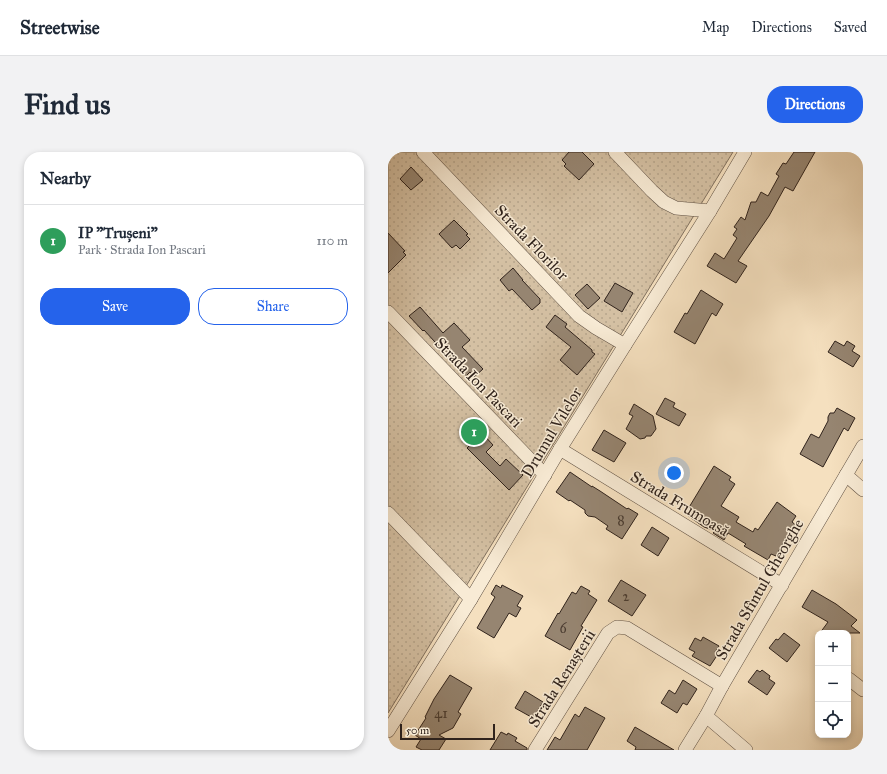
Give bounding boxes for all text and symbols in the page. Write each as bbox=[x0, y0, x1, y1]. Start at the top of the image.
text: Streetwise bbox=[20, 16, 100, 39]
text: Map bbox=[702, 19, 729, 36]
text: Directions bbox=[751, 19, 812, 36]
text: Saved bbox=[834, 19, 867, 36]
button: Directions bbox=[767, 86, 863, 123]
text: Find us bbox=[24, 87, 110, 122]
text: Nearby bbox=[40, 168, 91, 189]
street label: Strada Florilor bbox=[491, 201, 572, 284]
text: IP "Trușeni" bbox=[78, 224, 158, 242]
text: 1 bbox=[50, 233, 56, 249]
text: 110 m bbox=[316, 233, 348, 249]
text: Park · Strada Ion Pascari bbox=[78, 242, 206, 258]
button: Save bbox=[40, 288, 190, 325]
button: Share bbox=[198, 288, 348, 325]
street label: Strada Ion Pascari bbox=[431, 333, 527, 432]
street label: Drumul Vilelor bbox=[517, 384, 586, 481]
pin: 1 bbox=[461, 417, 487, 447]
your location bbox=[664, 463, 684, 483]
street label: Strada Frumoasă bbox=[627, 467, 733, 540]
house number: 8 bbox=[617, 512, 625, 529]
street label: Strada Sfîntul Gheorghe bbox=[711, 515, 809, 664]
house number: 2 bbox=[623, 588, 630, 605]
house number: 6 bbox=[559, 620, 567, 637]
street label: Strada Renașterii bbox=[524, 625, 599, 731]
map controls bbox=[815, 630, 851, 738]
button: + bbox=[815, 630, 851, 666]
button: − bbox=[815, 666, 851, 702]
button: locate bbox=[815, 702, 851, 738]
house number: 41 bbox=[434, 705, 448, 722]
scale bar bbox=[400, 722, 495, 741]
text: 50 m bbox=[406, 724, 429, 737]

